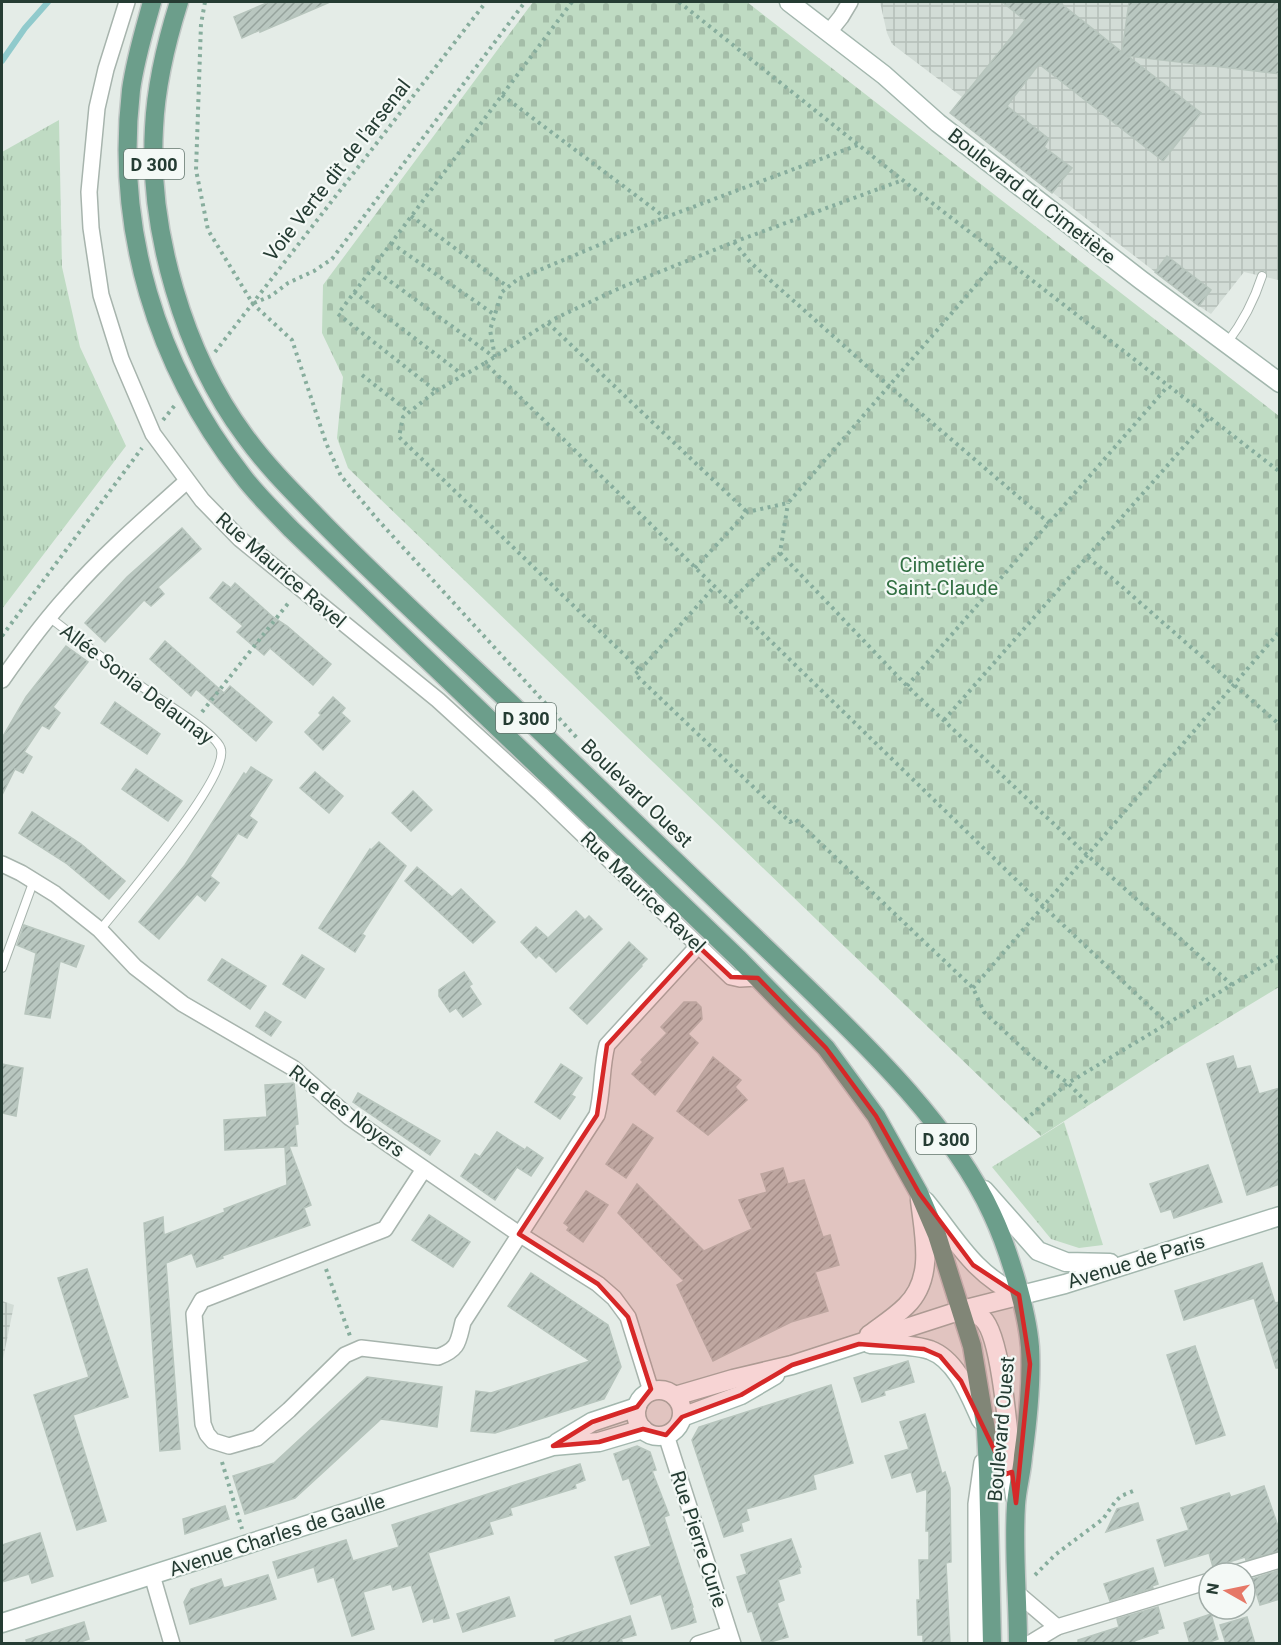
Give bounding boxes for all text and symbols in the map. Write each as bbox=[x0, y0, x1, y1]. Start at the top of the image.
street label: Voie Verte dit de l'arsenal bbox=[259, 74, 415, 266]
street label: Boulevard du Cimetière bbox=[943, 123, 1121, 269]
road number: D 300 bbox=[124, 149, 184, 179]
street label: Rue Maurice Ravel bbox=[211, 507, 351, 633]
park label: Cimetière Saint-Claude bbox=[886, 553, 998, 600]
street label: Allée Sonia Delaunay bbox=[56, 619, 219, 750]
road number: D 300 bbox=[496, 703, 556, 733]
street label: Boulevard Ouest bbox=[576, 734, 698, 852]
street label: Rue Maurice Ravel bbox=[576, 826, 710, 958]
street label: Rue des Noyers bbox=[284, 1060, 410, 1162]
road number: D 300 bbox=[916, 1124, 976, 1154]
street label: Avenue de Paris bbox=[1064, 1229, 1208, 1293]
street label: Boulevard Ouest bbox=[983, 1355, 1019, 1503]
street label: Rue Pierre Curie bbox=[666, 1468, 732, 1610]
street label: Avenue Charles de Gaulle bbox=[166, 1489, 388, 1581]
north arrow bbox=[1197, 1561, 1257, 1621]
text: N bbox=[1202, 1582, 1223, 1596]

